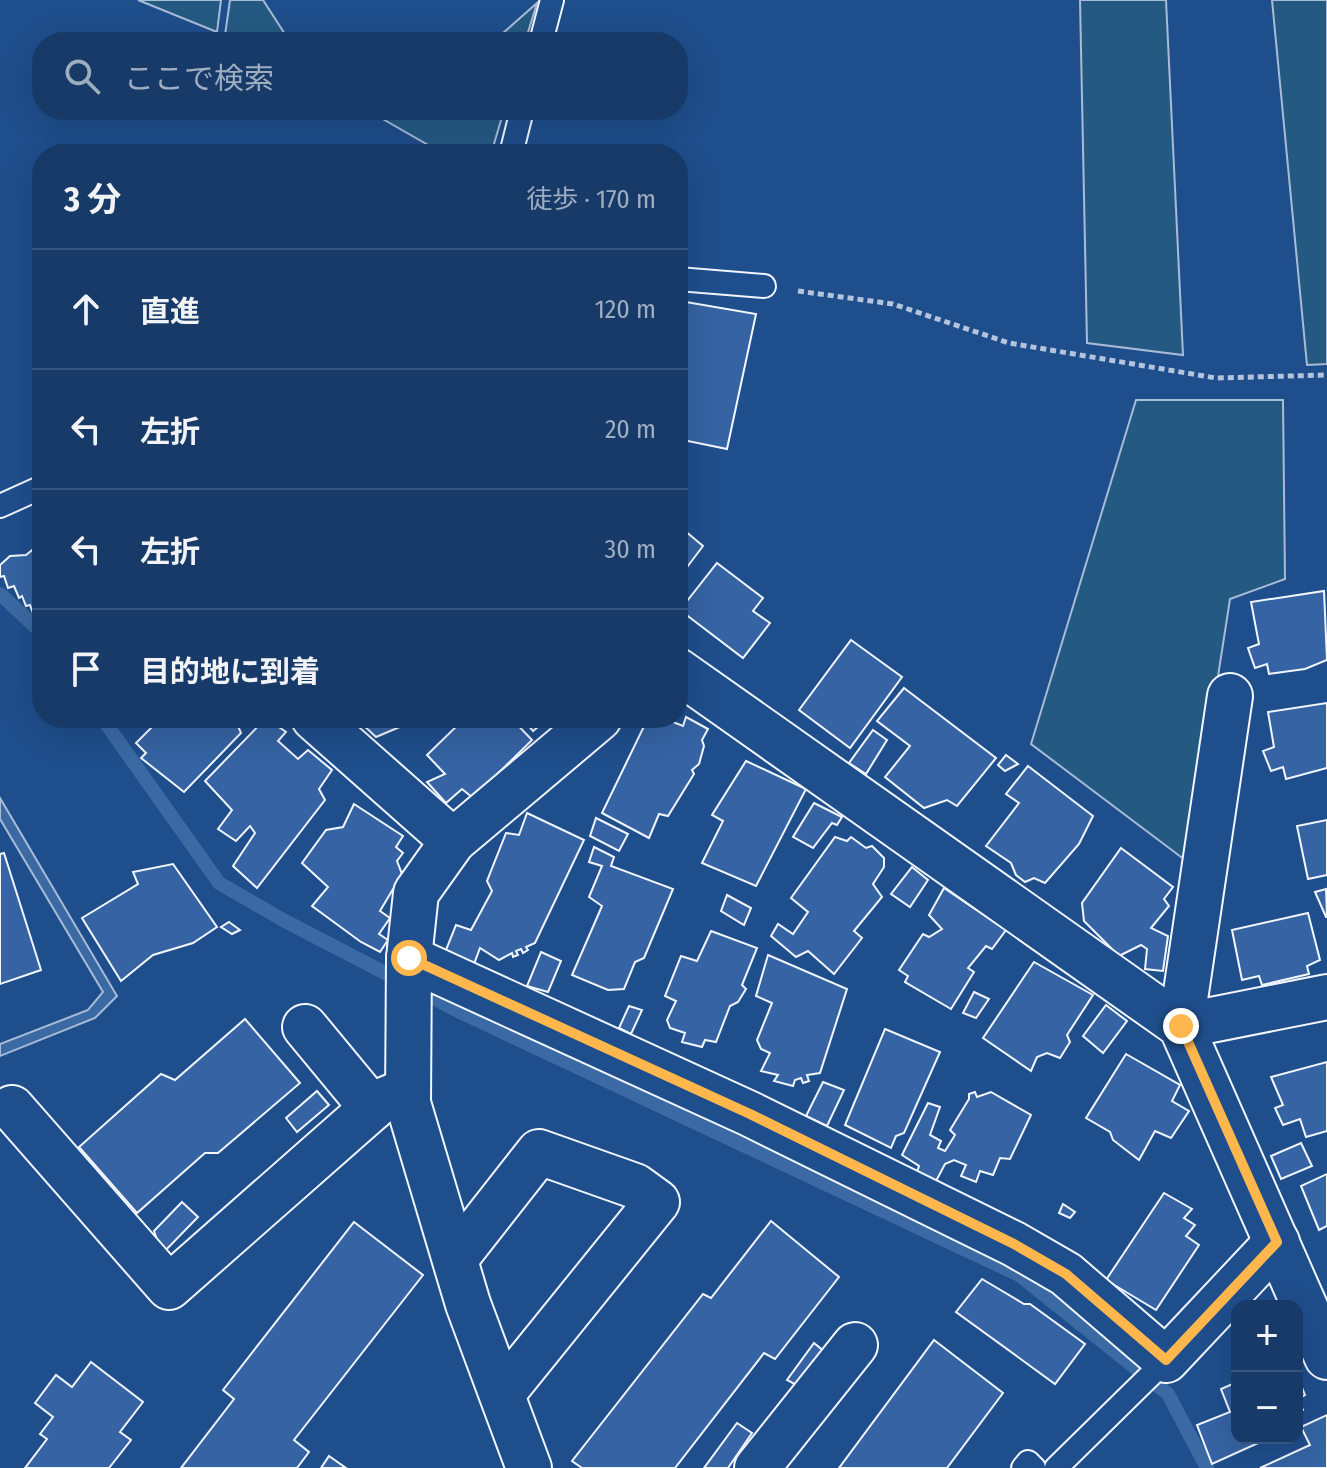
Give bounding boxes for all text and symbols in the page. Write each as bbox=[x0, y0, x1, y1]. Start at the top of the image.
search box bbox=[32, 32, 688, 120]
icon: search bbox=[60, 54, 104, 98]
text: ここで検索 bbox=[124, 61, 274, 97]
text: 3 分 bbox=[64, 179, 121, 220]
text: 徒歩 · 170 m bbox=[526, 184, 656, 215]
icon: ahead bbox=[64, 287, 108, 331]
text: 直進 bbox=[140, 294, 200, 330]
text: 120 m bbox=[595, 294, 656, 325]
icon: left bbox=[64, 407, 108, 451]
text: 左折 bbox=[140, 414, 200, 450]
text: 20 m bbox=[605, 414, 656, 445]
icon: left bbox=[64, 527, 108, 571]
text: 左折 bbox=[140, 534, 200, 570]
text: 30 m bbox=[605, 534, 656, 565]
icon: arrive bbox=[64, 647, 108, 691]
text: 目的地に到着 bbox=[140, 654, 320, 690]
route start bbox=[391, 940, 427, 976]
route end bbox=[1163, 1008, 1199, 1044]
map controls bbox=[1231, 1300, 1303, 1444]
button: + bbox=[1231, 1300, 1303, 1372]
button: − bbox=[1231, 1372, 1303, 1444]

